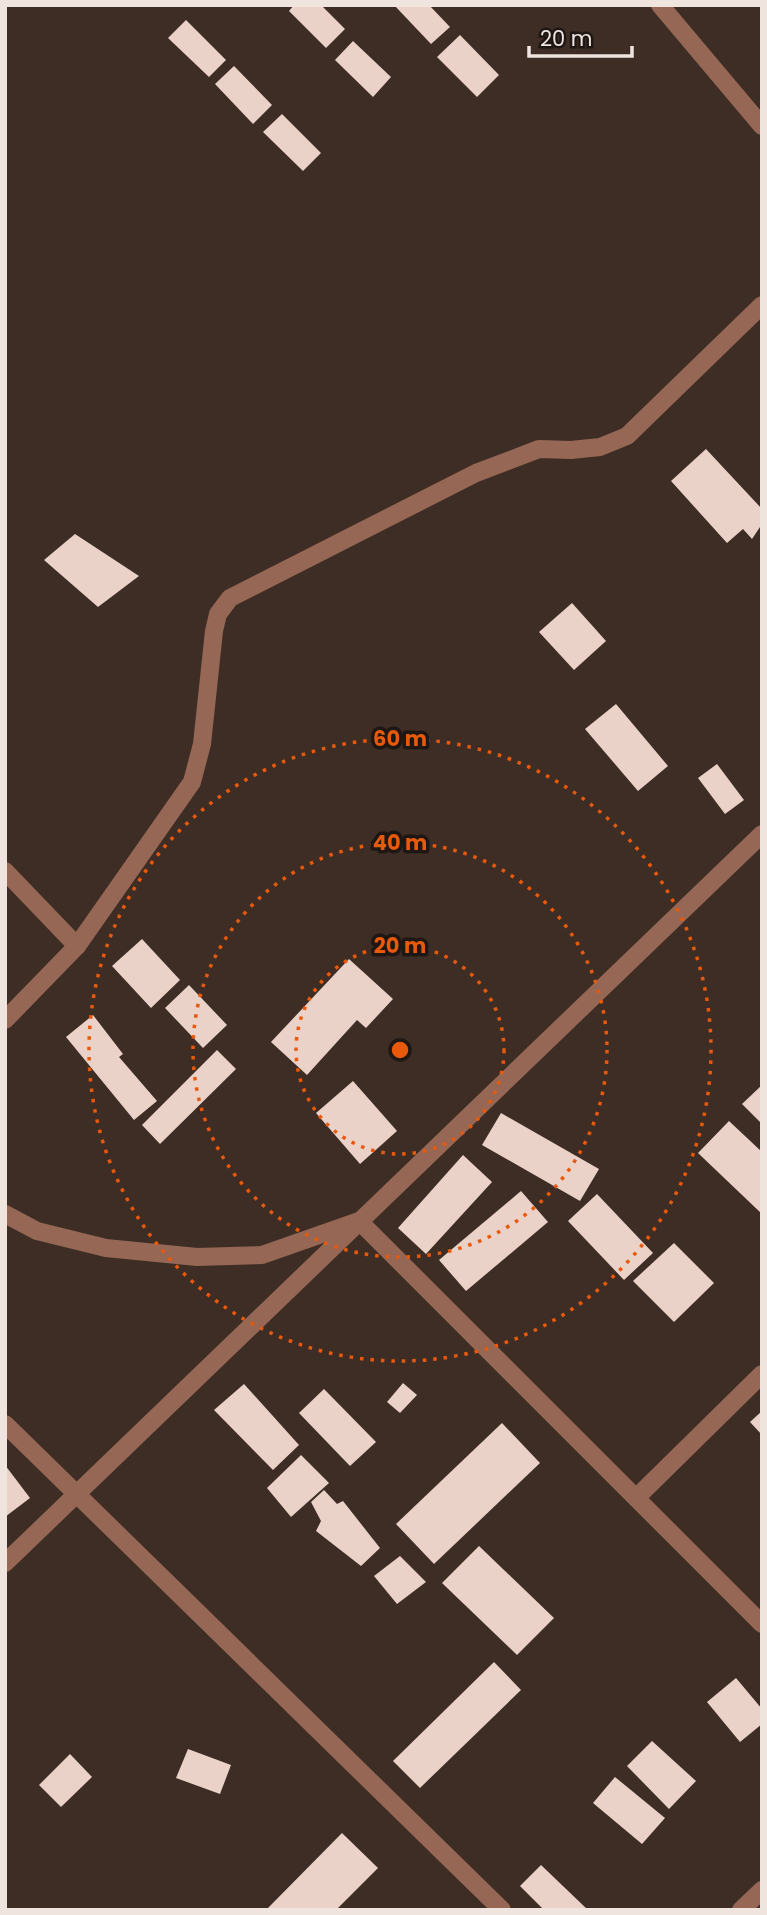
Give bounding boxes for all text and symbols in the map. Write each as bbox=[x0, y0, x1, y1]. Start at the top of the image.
scale bar bbox=[529, 14, 632, 58]
text: 20 m bbox=[540, 24, 593, 53]
text: 60 m bbox=[373, 724, 427, 753]
text: 40 m bbox=[373, 828, 427, 857]
text: 20 m bbox=[374, 931, 426, 960]
centre of rings bbox=[388, 1038, 412, 1062]

